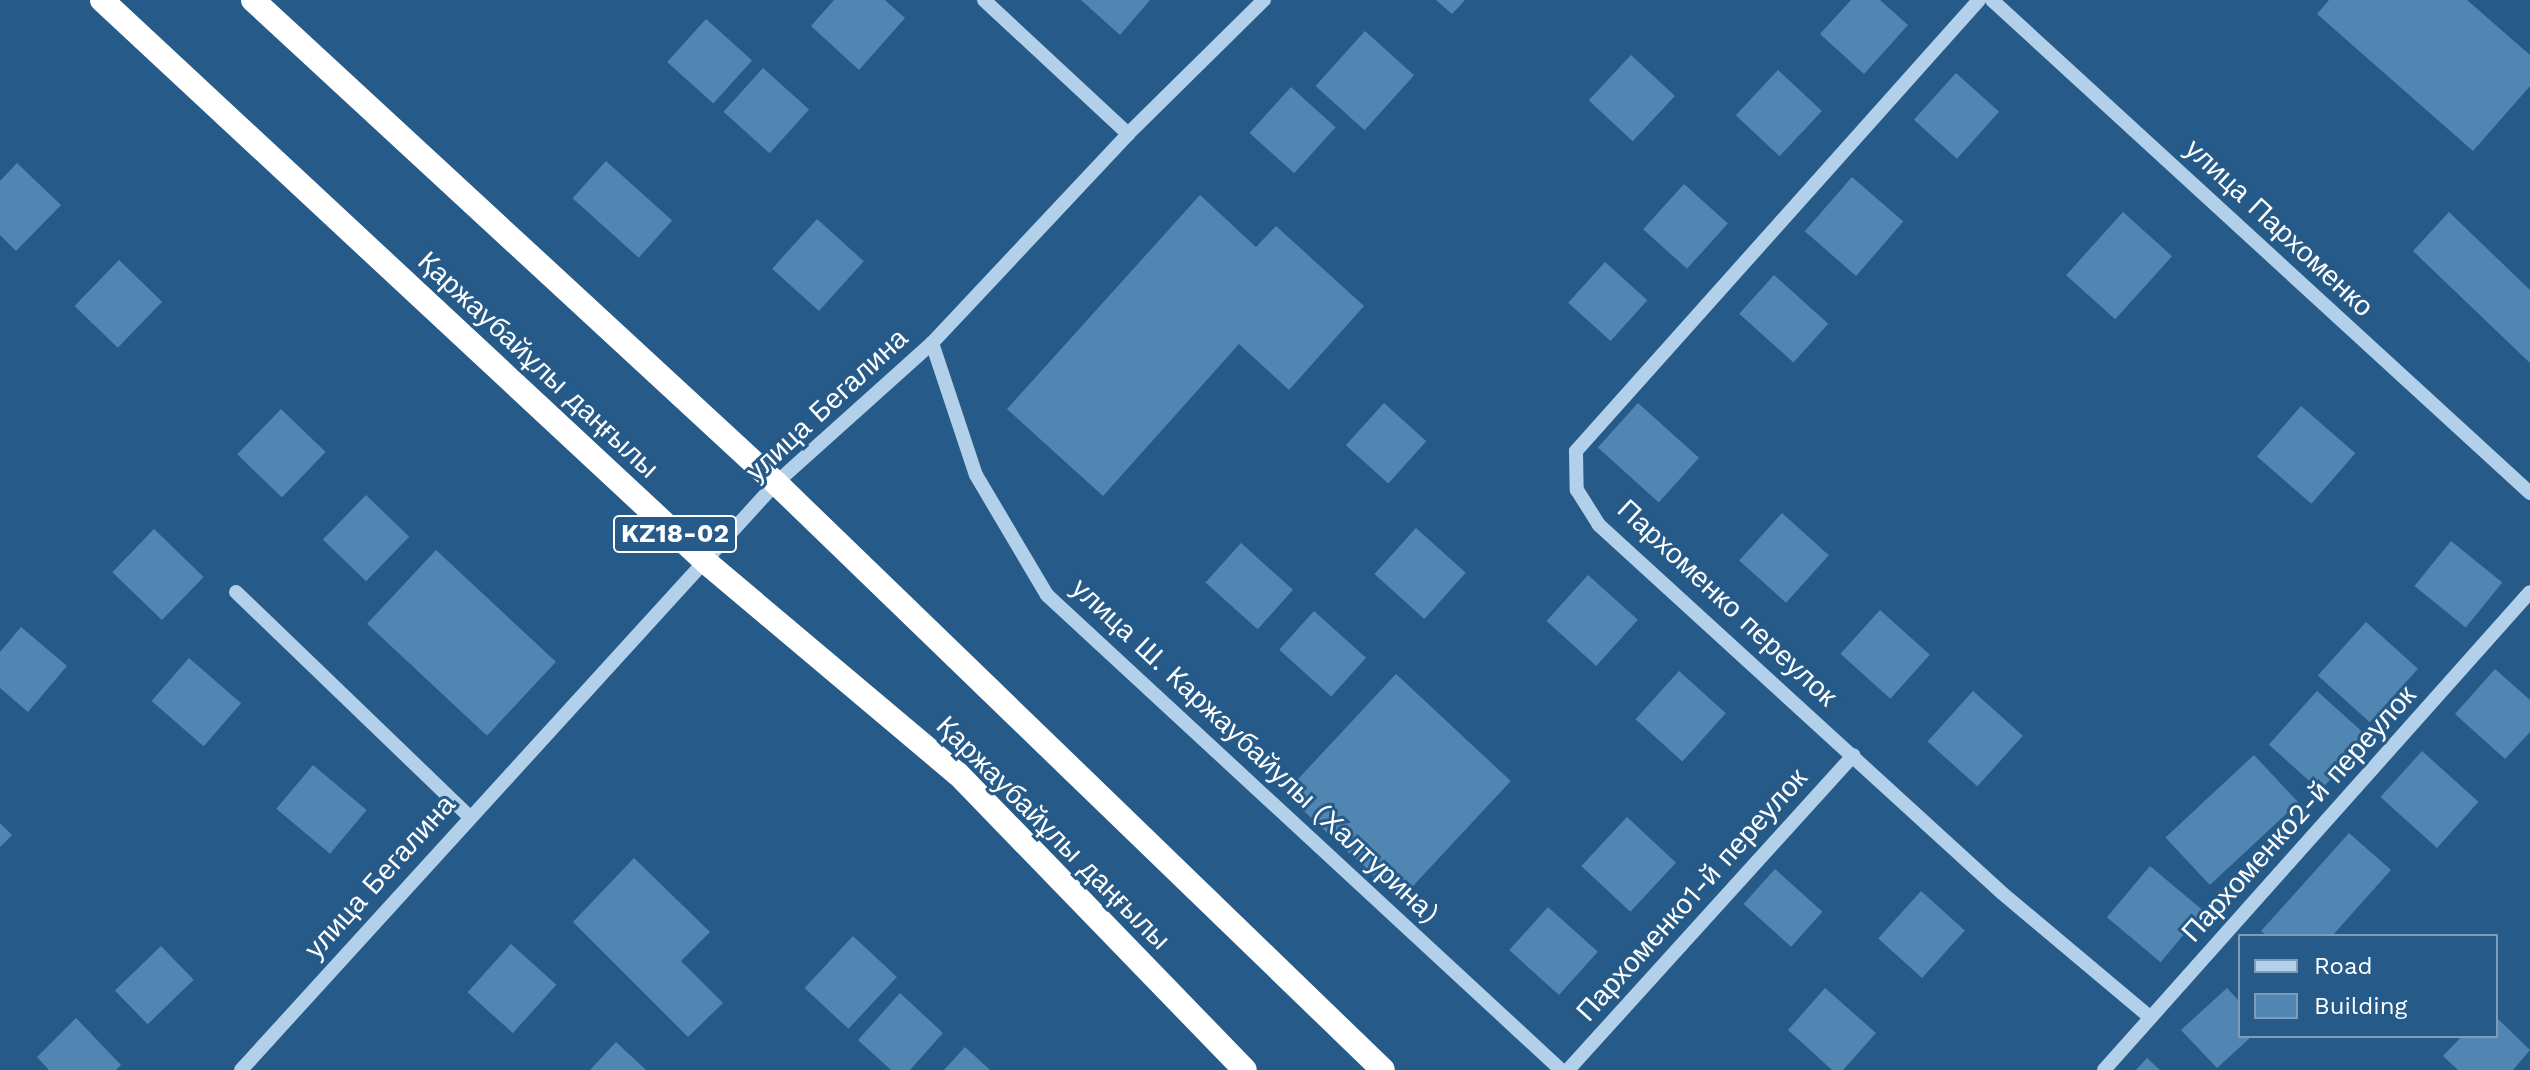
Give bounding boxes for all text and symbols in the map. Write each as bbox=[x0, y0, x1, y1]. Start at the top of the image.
street label: улица Пархоменко bbox=[2178, 132, 2380, 324]
street label: Қаржаубайұлы даңғылы bbox=[411, 245, 665, 485]
street label: улица Бегалина bbox=[739, 322, 915, 488]
street label: Пархоменко переулок bbox=[1610, 493, 1844, 713]
road number: KZ18-02 bbox=[613, 512, 737, 556]
street label: улица Ш. Каржаубайулы (Халтурина) bbox=[1064, 572, 1446, 930]
street label: Пархоменко2-й переулок bbox=[2175, 679, 2423, 949]
street label: Қаржаубайұлы даңғылы bbox=[929, 709, 1177, 957]
street label: Пархоменко1-й переулок bbox=[1570, 762, 1814, 1028]
street label: улица Бегалина bbox=[298, 788, 462, 966]
legend bbox=[2238, 934, 2498, 1038]
text: Road bbox=[2314, 952, 2373, 980]
text: Building bbox=[2314, 992, 2407, 1020]

